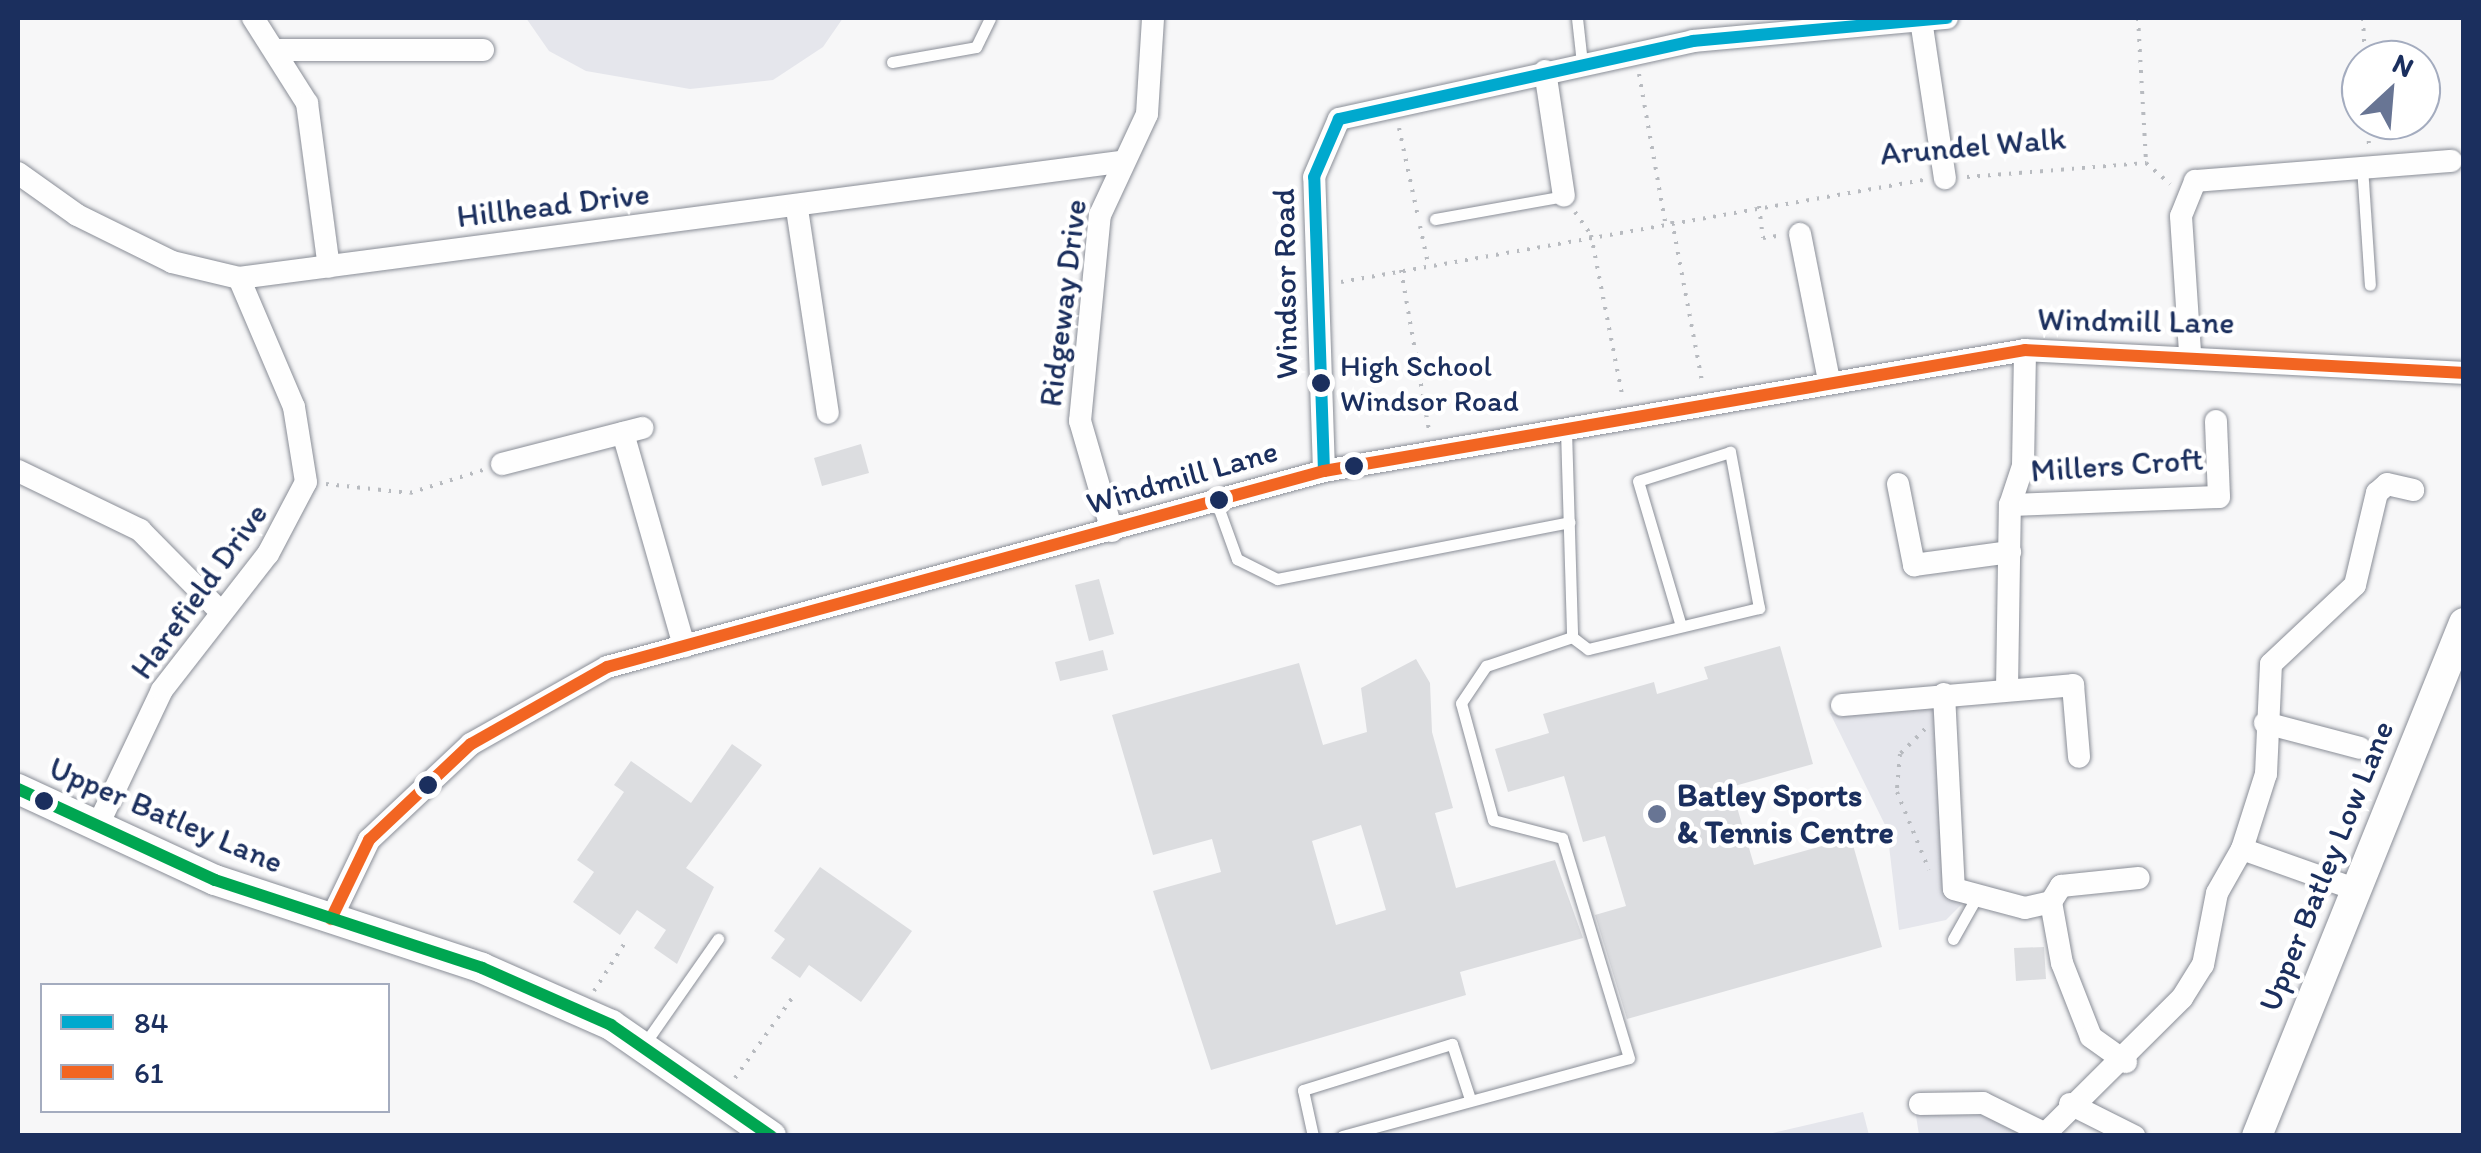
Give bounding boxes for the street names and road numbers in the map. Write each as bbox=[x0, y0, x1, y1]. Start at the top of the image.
street label: Arundel Walk bbox=[1879, 119, 2067, 173]
street label: Hillhead Drive bbox=[454, 174, 652, 236]
street label: Windsor Road bbox=[1264, 189, 1306, 379]
street label: Ridgeway Drive bbox=[1031, 197, 1095, 409]
street label: Windmill Lane bbox=[2037, 300, 2235, 342]
street label: Windmill Lane bbox=[1082, 431, 1282, 523]
street label: Millers Croft bbox=[2029, 440, 2205, 490]
street label: Harefield Drive bbox=[122, 495, 276, 687]
street label: Upper Batley Low Lane bbox=[2250, 714, 2402, 1018]
street label: Upper Batley Lane bbox=[43, 748, 289, 882]

